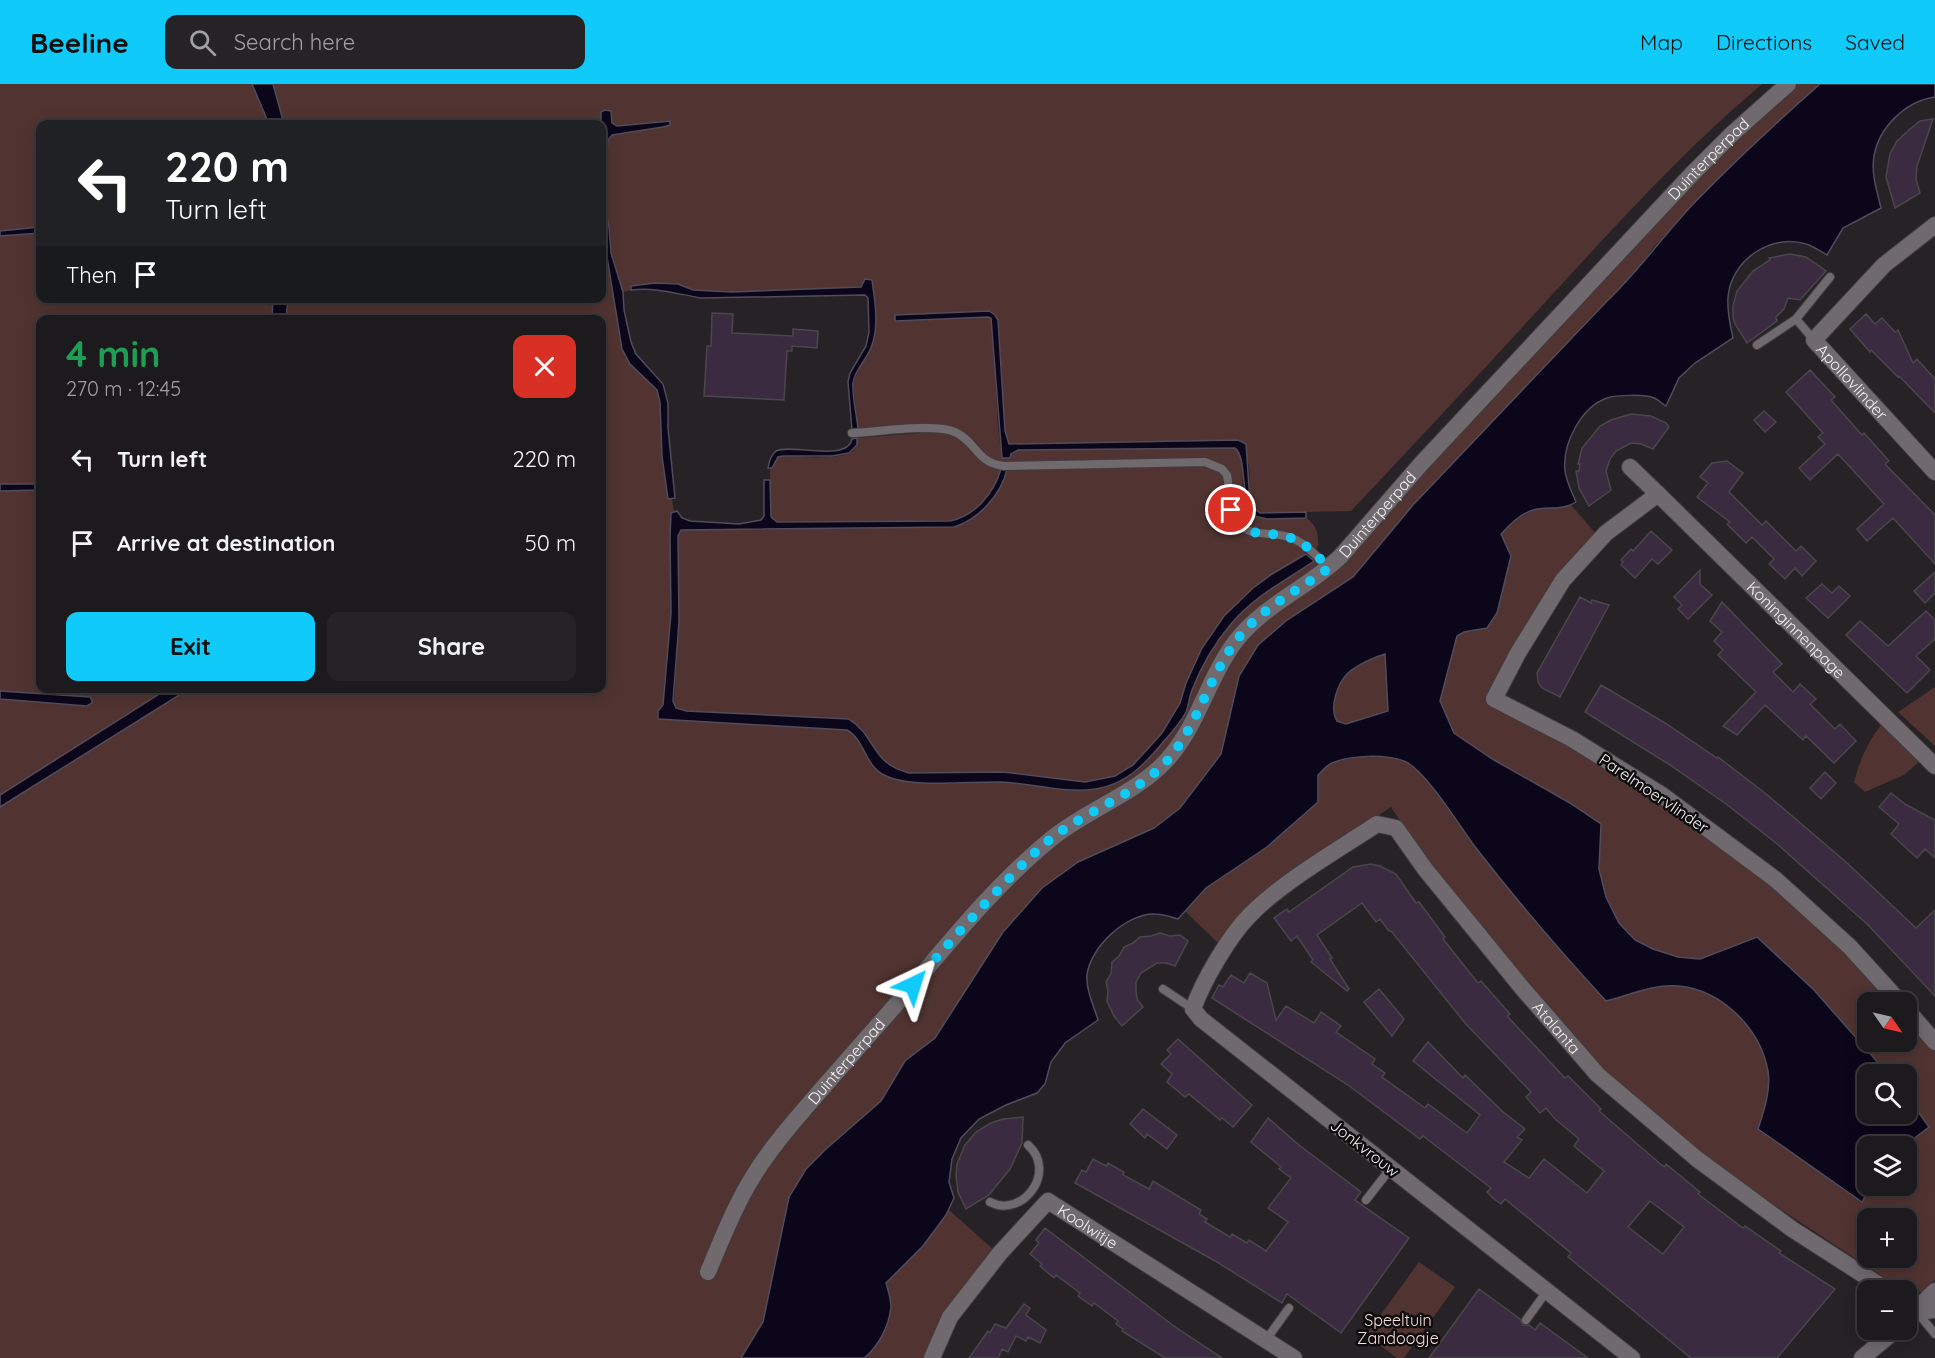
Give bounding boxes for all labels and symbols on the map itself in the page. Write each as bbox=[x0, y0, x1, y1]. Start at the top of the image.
street label: Duinterperpad bbox=[1663, 113, 1753, 204]
street label: Apollovlinder bbox=[1812, 339, 1892, 424]
street label: Duinterperpad bbox=[1334, 467, 1420, 562]
pin bbox=[1205, 484, 1256, 535]
street label: Koninginnenpage bbox=[1743, 577, 1850, 682]
street label: Parelmoervlinder bbox=[1595, 749, 1713, 837]
position arrow bbox=[881, 953, 945, 1017]
north arrow bbox=[1857, 992, 1917, 1052]
street label: Atalanta bbox=[1528, 997, 1585, 1058]
street label: Duinterperpad bbox=[803, 1014, 889, 1108]
street label: Jonkvrouw bbox=[1327, 1115, 1403, 1181]
street label: Koolwitje bbox=[1054, 1200, 1122, 1253]
park label: Speeltuin Zandoogje bbox=[1357, 1310, 1439, 1348]

